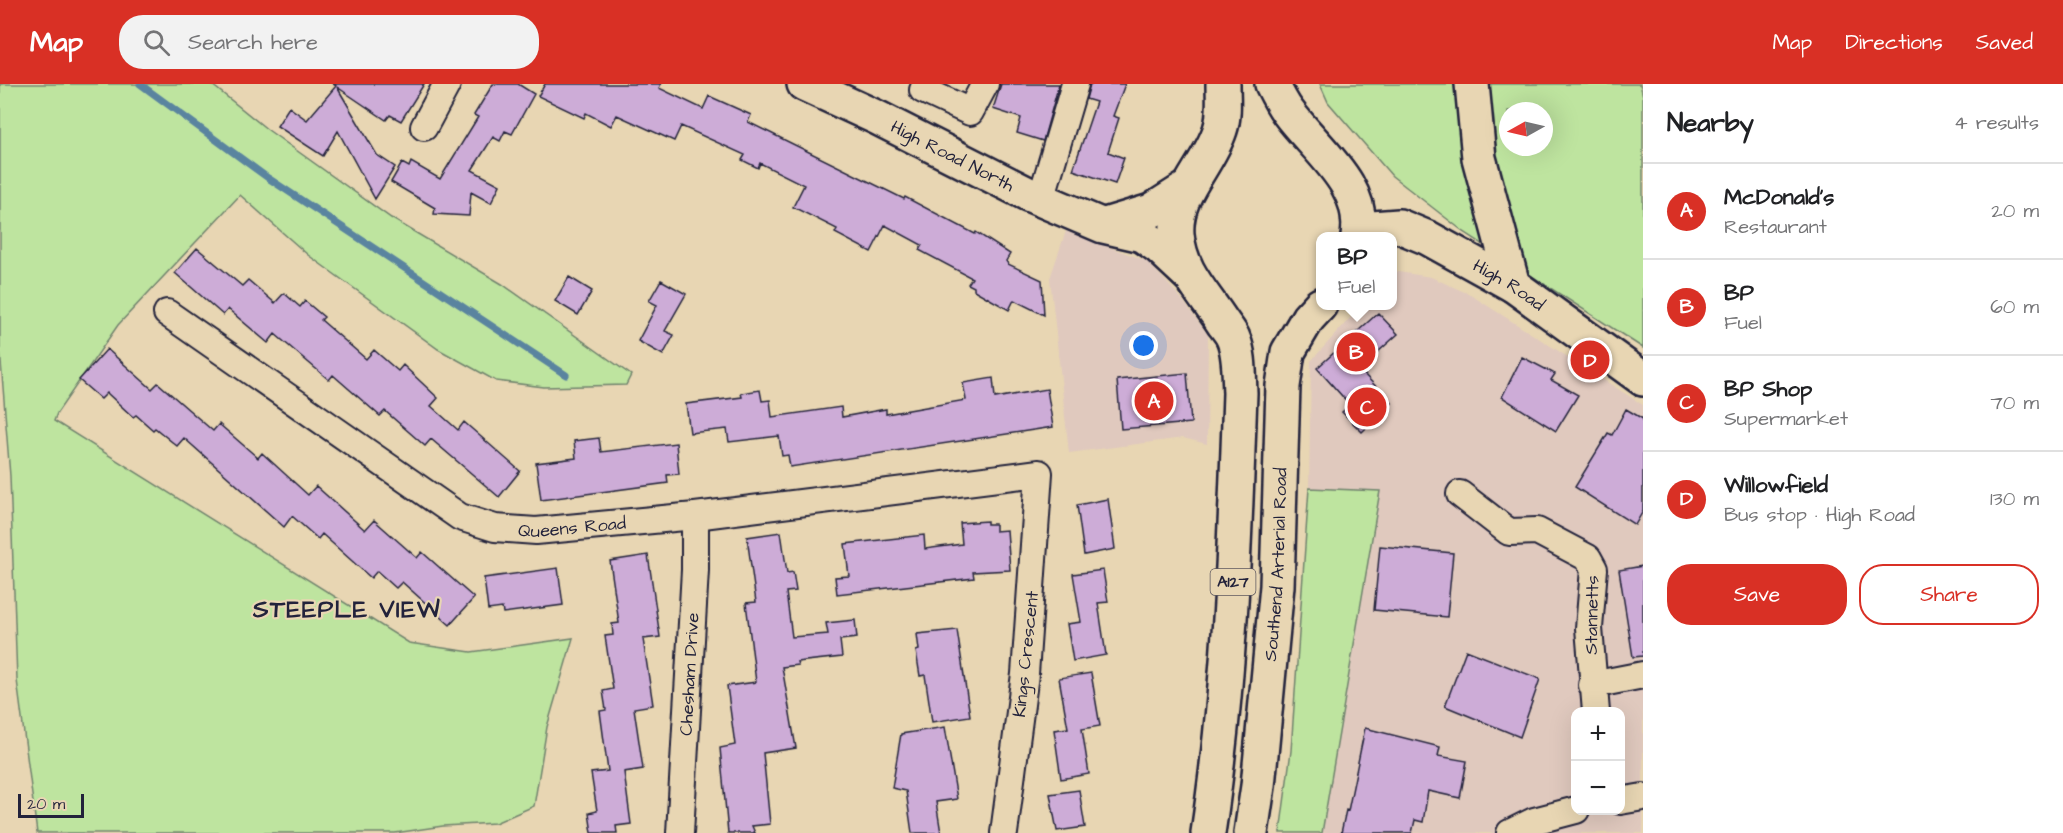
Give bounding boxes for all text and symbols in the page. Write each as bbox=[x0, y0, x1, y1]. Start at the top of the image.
search box bbox=[119, 15, 539, 69]
text: Map bbox=[30, 23, 83, 62]
icon: search bbox=[140, 26, 173, 59]
text: Search here bbox=[188, 27, 318, 58]
text: Map bbox=[1772, 28, 1812, 57]
text: Directions bbox=[1845, 28, 1943, 57]
text: Saved bbox=[1976, 28, 2033, 57]
north arrow bbox=[1499, 102, 1553, 156]
text: Nearby bbox=[1667, 105, 1754, 141]
text: 4 results bbox=[1954, 109, 2039, 137]
street label: High Road North bbox=[887, 114, 1019, 198]
text: McDonald's bbox=[1724, 182, 1834, 213]
text: A bbox=[1680, 197, 1693, 225]
text: 20 m bbox=[1991, 197, 2039, 225]
text: Restaurant bbox=[1724, 213, 1827, 241]
popup bbox=[1316, 232, 1397, 310]
text: BP bbox=[1338, 242, 1367, 273]
street label: High Road bbox=[1469, 253, 1550, 317]
text: Fuel bbox=[1338, 273, 1375, 301]
text: BP bbox=[1724, 278, 1754, 309]
text: B bbox=[1679, 293, 1694, 321]
text: 60 m bbox=[1990, 293, 2039, 321]
text: Fuel bbox=[1724, 309, 1762, 337]
pin: B bbox=[1336, 330, 1376, 374]
your location bbox=[1129, 331, 1158, 360]
pin: D bbox=[1570, 338, 1610, 382]
text: BP Shop bbox=[1724, 374, 1812, 405]
pin: A bbox=[1134, 378, 1174, 424]
pin: C bbox=[1348, 384, 1386, 430]
text: C bbox=[1679, 389, 1694, 417]
text: 70 m bbox=[1991, 389, 2039, 417]
text: Supermarket bbox=[1724, 405, 1848, 433]
street label: Southend Arterial Road bbox=[1257, 467, 1293, 662]
text: Willowfield bbox=[1724, 470, 1828, 501]
text: D bbox=[1680, 485, 1693, 513]
text: 130 m bbox=[1990, 485, 2039, 513]
text: Bus stop · High Road bbox=[1724, 501, 1915, 529]
street label: Queens Road bbox=[517, 510, 627, 544]
button: Save bbox=[1667, 564, 1847, 625]
button: Share bbox=[1859, 564, 2039, 625]
road number: A127 bbox=[1210, 569, 1256, 595]
street label: Stannetts bbox=[1579, 575, 1605, 655]
street label: Kings Crescent bbox=[1007, 589, 1046, 719]
district label: STEEPLE VIEW bbox=[252, 593, 441, 627]
street label: Chesham Drive bbox=[673, 612, 705, 736]
map controls bbox=[1571, 707, 1625, 815]
button: + bbox=[1571, 707, 1625, 761]
button: − bbox=[1571, 761, 1625, 815]
scale bar bbox=[18, 791, 84, 818]
text: 20 m bbox=[27, 793, 65, 815]

